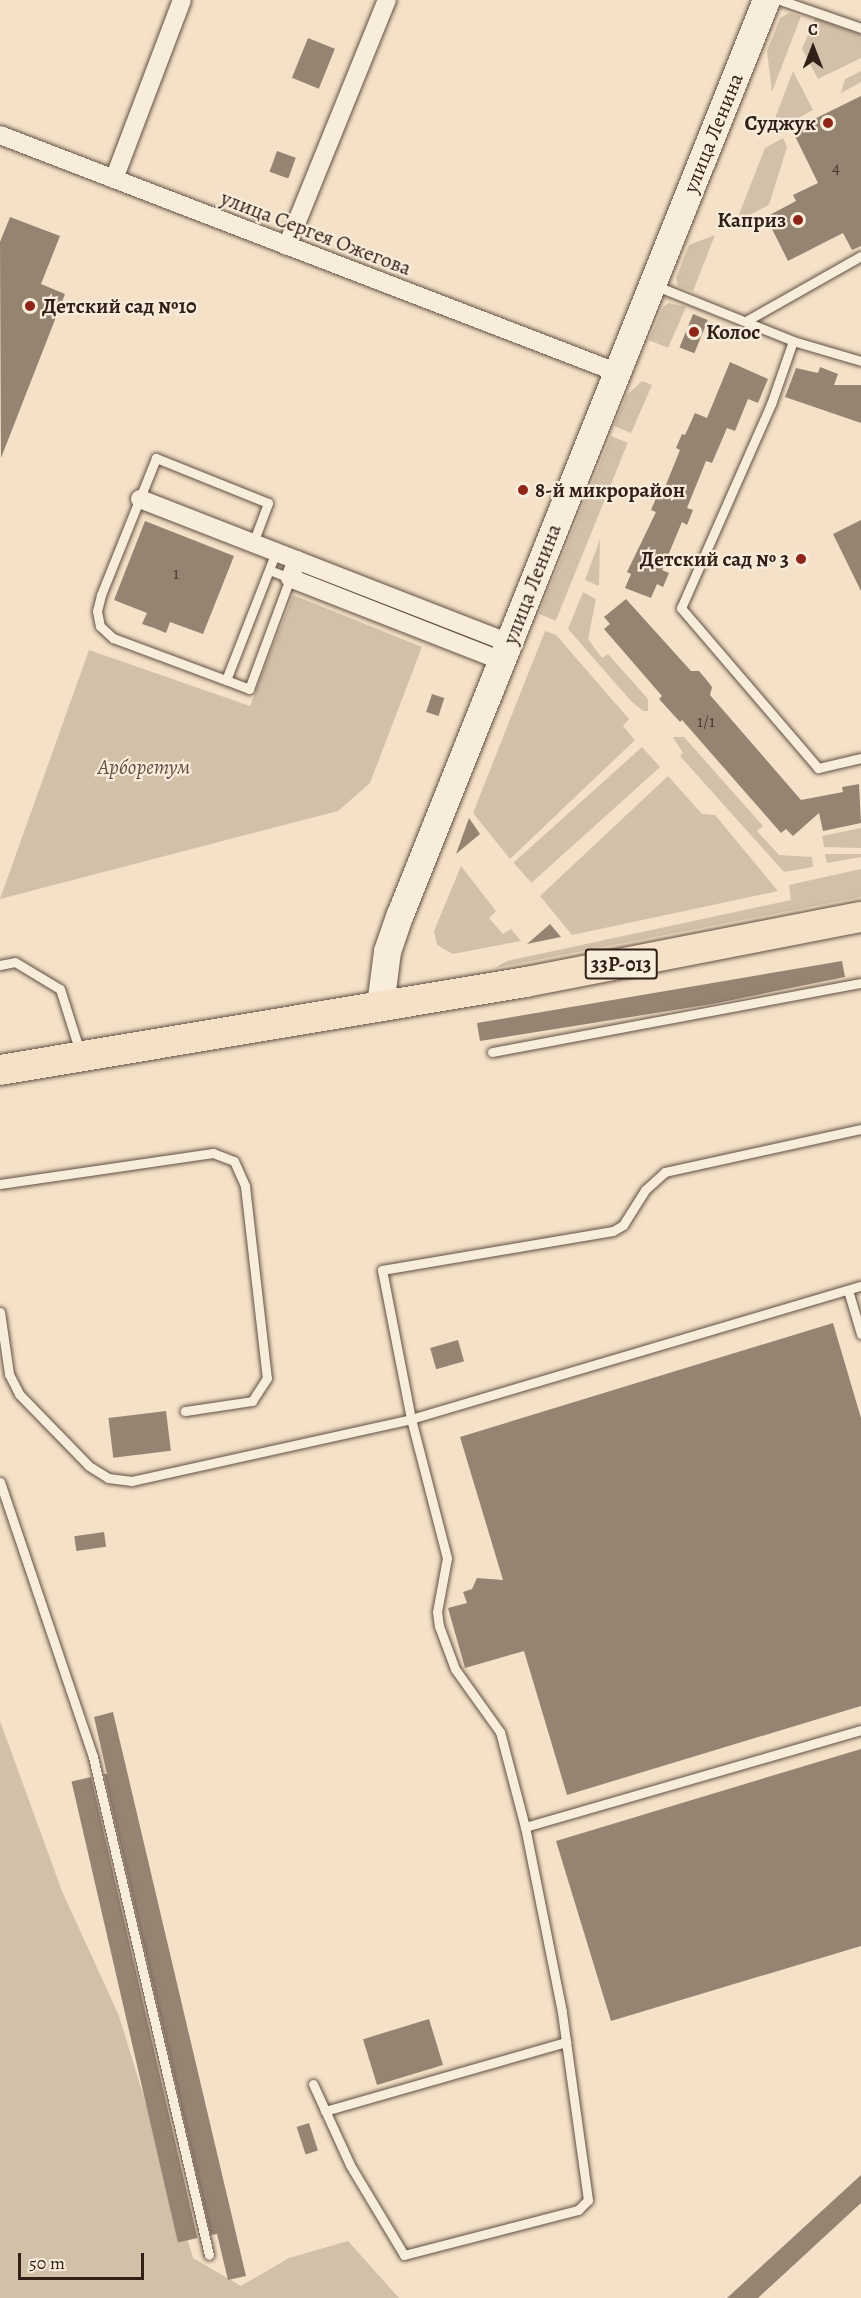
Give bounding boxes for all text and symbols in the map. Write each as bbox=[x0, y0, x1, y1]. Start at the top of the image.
north arrow bbox=[783, 18, 843, 78]
text: С bbox=[808, 19, 818, 41]
street label: улица Ленина bbox=[678, 69, 748, 197]
place label: Суджук bbox=[745, 110, 816, 136]
marker: Суджук bbox=[821, 116, 835, 130]
house number: 4 bbox=[832, 156, 840, 178]
street label: улица Сергея Ожегова bbox=[217, 185, 415, 281]
place label: Каприз bbox=[717, 207, 786, 233]
marker: Каприз bbox=[791, 213, 805, 227]
place label: Детский сад №10 bbox=[42, 293, 197, 319]
marker: Детский сад №10 bbox=[23, 299, 37, 313]
place label: Колос bbox=[706, 319, 760, 345]
marker: Колос bbox=[687, 325, 701, 339]
place label: 8-й микрорайон bbox=[535, 477, 685, 503]
marker: 8-й микрорайон bbox=[516, 483, 530, 497]
street label: улица Ленина bbox=[497, 520, 567, 648]
place label: Детский сад № 3 bbox=[640, 546, 789, 572]
marker: Детский сад № 3 bbox=[794, 552, 808, 566]
house number: 1 bbox=[173, 562, 179, 584]
house number: 1/1 bbox=[697, 710, 715, 732]
park label: Арборетум bbox=[98, 754, 190, 780]
road number: 33Р-013 bbox=[584, 947, 658, 981]
scale bar bbox=[21, 2241, 147, 2279]
text: 50 m bbox=[29, 2251, 65, 2275]

